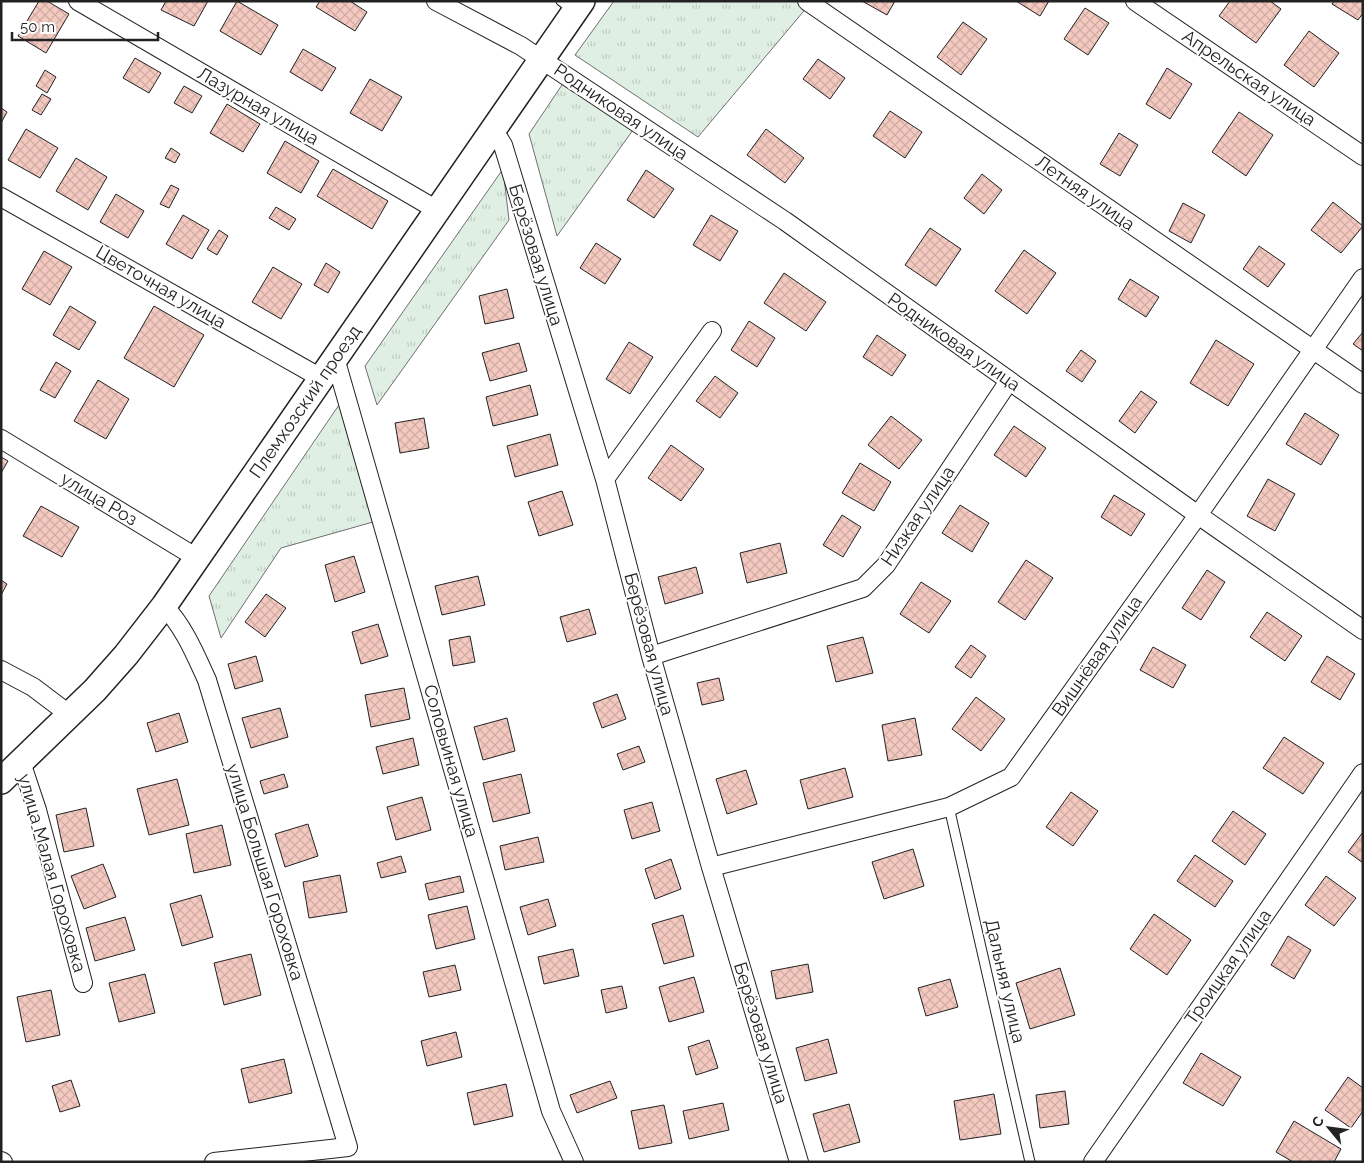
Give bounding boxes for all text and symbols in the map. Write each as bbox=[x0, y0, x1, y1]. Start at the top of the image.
scale bar bbox=[12, 10, 159, 42]
text: 50 m bbox=[20, 18, 55, 36]
street label: Апрельская улица bbox=[1179, 25, 1320, 130]
street label: Родниковая улица bbox=[550, 59, 692, 164]
street label: Лазурная улица bbox=[194, 62, 323, 149]
street label: Летняя улица bbox=[1032, 151, 1139, 235]
street label: Берёзовая улица bbox=[505, 182, 568, 328]
street label: Цветочная улица bbox=[93, 241, 230, 332]
street label: Родниковая улица bbox=[884, 288, 1025, 395]
street label: Племхозский проезд bbox=[245, 321, 365, 482]
street label: Низкая улица bbox=[877, 462, 959, 570]
street label: улица Роз bbox=[57, 468, 141, 530]
street label: Берёзовая улица bbox=[620, 570, 679, 717]
street label: Вишнёвая улица bbox=[1047, 592, 1146, 720]
street label: Соловьиная улица bbox=[420, 682, 483, 840]
street label: улица Большая Гороховка bbox=[222, 761, 308, 983]
street label: улица Малая Гороховка bbox=[14, 771, 91, 974]
street label: Троицкая улица bbox=[1180, 905, 1275, 1028]
street label: Дальняя улица bbox=[981, 917, 1030, 1045]
street label: Берёзовая улица bbox=[730, 960, 793, 1106]
north arrow bbox=[1304, 1103, 1354, 1153]
text: С bbox=[1308, 1113, 1327, 1130]

